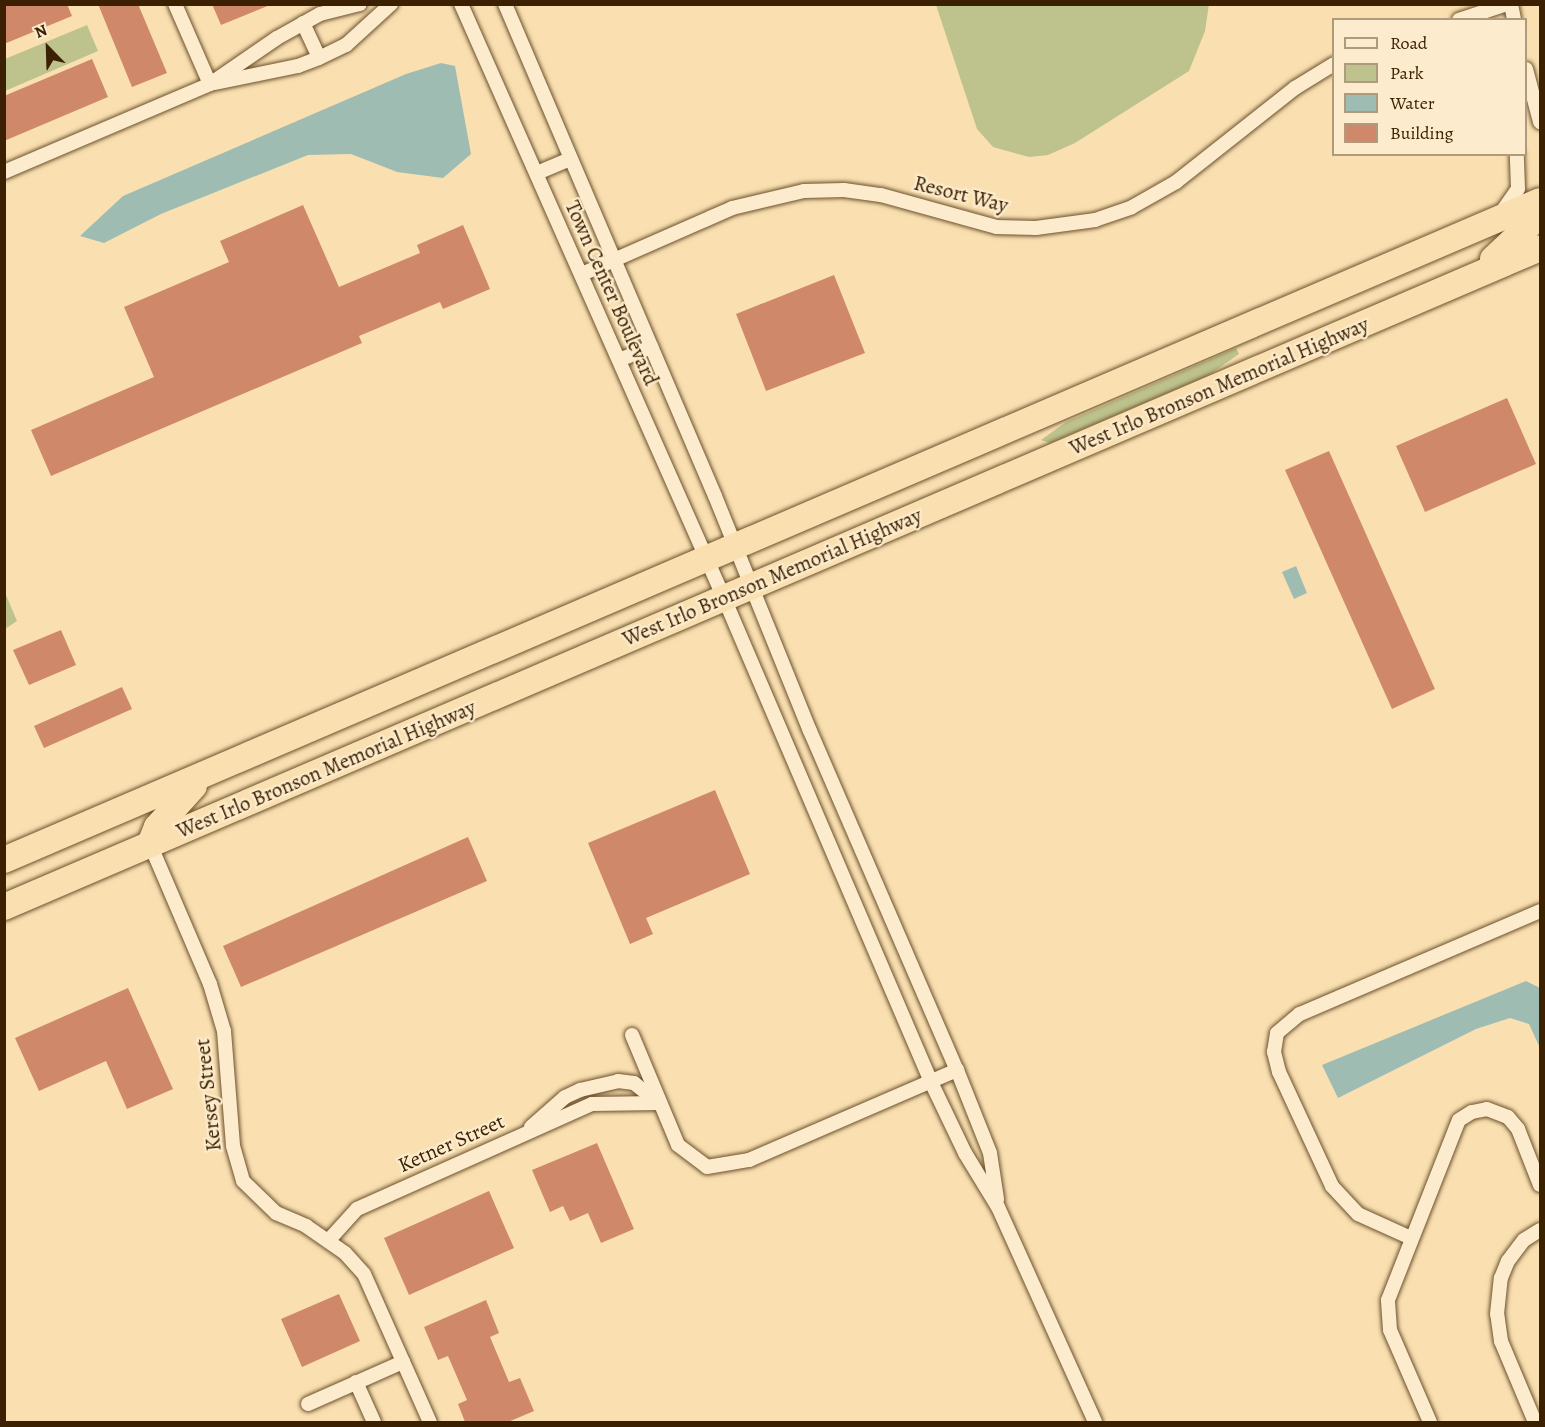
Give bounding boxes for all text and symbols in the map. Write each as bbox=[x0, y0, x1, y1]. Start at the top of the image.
north arrow bbox=[18, 18, 78, 78]
legend bbox=[1332, 18, 1527, 156]
text: N bbox=[31, 19, 51, 44]
text: Road bbox=[1390, 31, 1427, 55]
text: Park bbox=[1390, 61, 1424, 85]
text: Water bbox=[1390, 91, 1435, 115]
text: Building bbox=[1390, 121, 1454, 145]
street label: Resort Way bbox=[911, 170, 1011, 218]
street label: Town Center Boulevard bbox=[560, 197, 664, 389]
street label: West Irlo Bronson Memorial Highway bbox=[1066, 311, 1372, 461]
street label: West Irlo Bronson Memorial Highway bbox=[619, 502, 925, 652]
street label: West Irlo Bronson Memorial Highway bbox=[173, 694, 479, 844]
street label: Kersey Street bbox=[190, 1037, 226, 1153]
street label: Ketner Street bbox=[394, 1108, 508, 1178]

